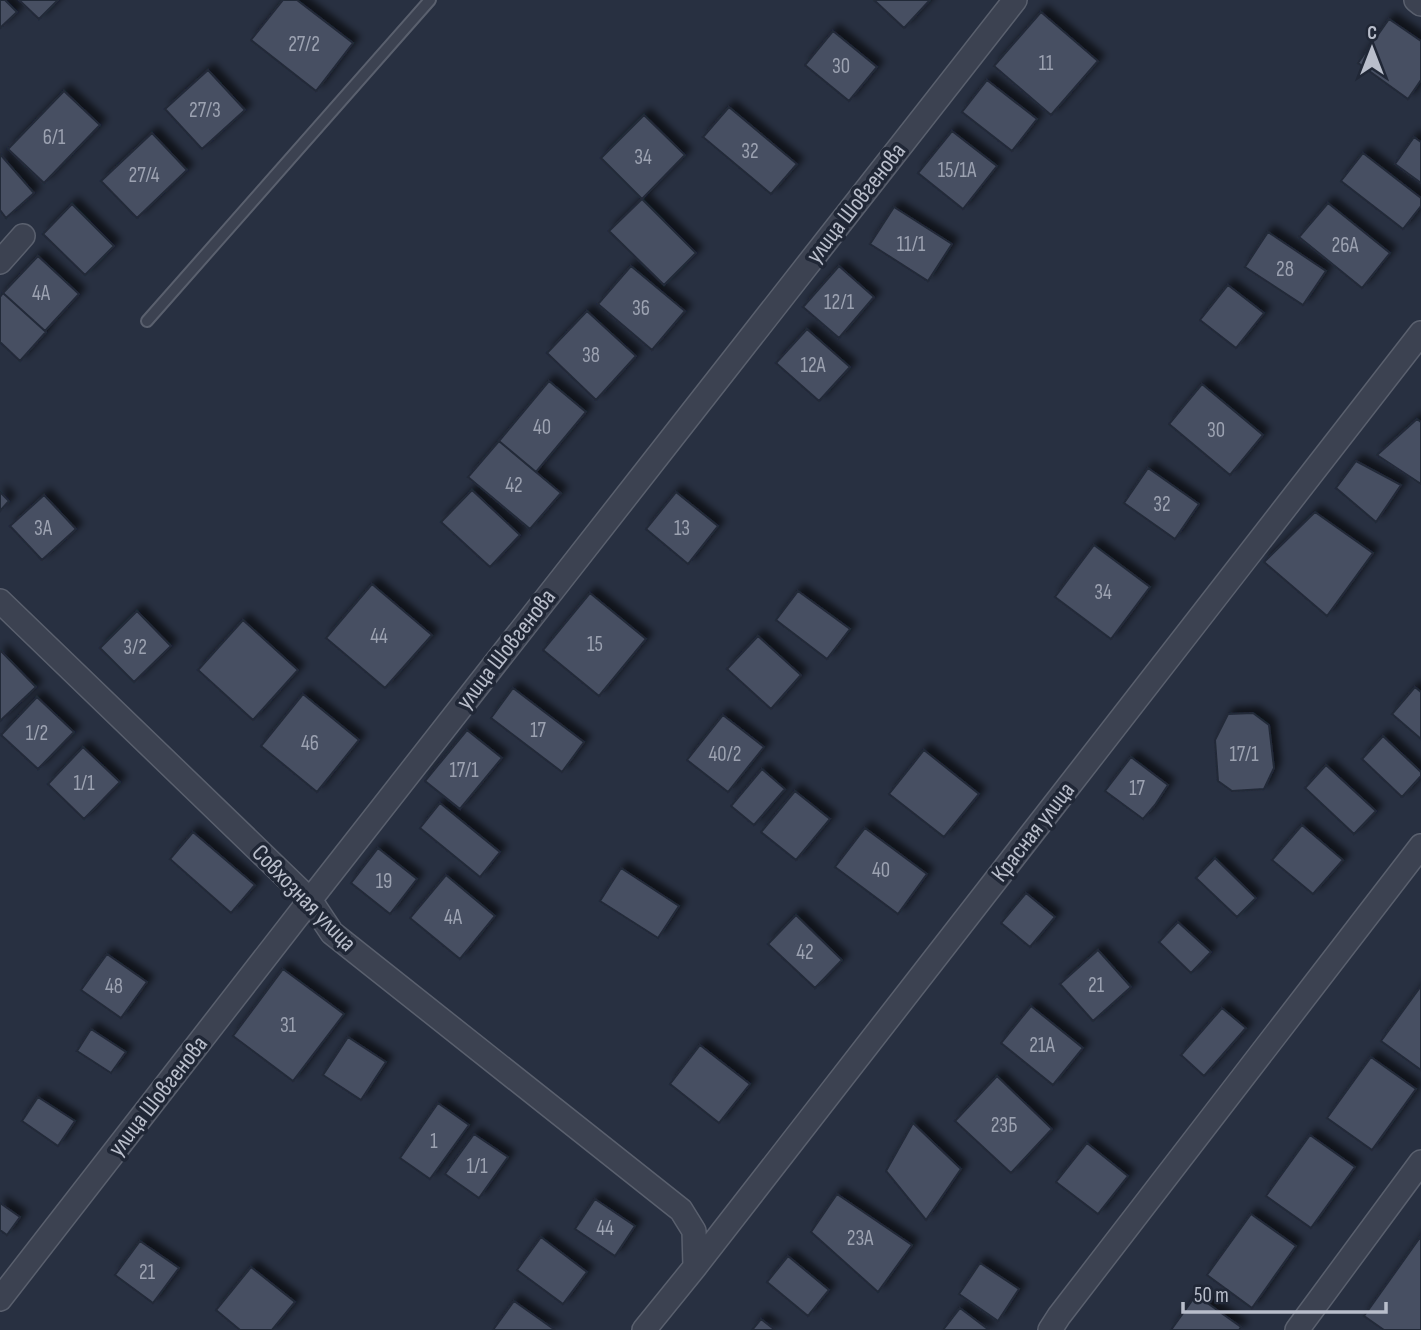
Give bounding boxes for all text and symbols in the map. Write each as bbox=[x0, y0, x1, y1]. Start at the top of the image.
north arrow bbox=[1337, 14, 1407, 84]
text: С bbox=[1367, 22, 1377, 45]
house number: 27/2 bbox=[288, 32, 320, 57]
house number: 11 bbox=[1039, 51, 1054, 76]
house number: 30 bbox=[832, 54, 850, 79]
house number: 27/3 bbox=[189, 98, 221, 123]
house number: 6/1 bbox=[43, 125, 66, 150]
street label: улица Шовгенова bbox=[800, 137, 912, 269]
house number: 32 bbox=[741, 139, 759, 164]
house number: 34 bbox=[634, 145, 652, 170]
house number: 15/1А bbox=[938, 158, 977, 183]
house number: 27/4 bbox=[128, 163, 160, 188]
house number: 11/1 bbox=[897, 232, 926, 257]
house number: 26А bbox=[1332, 233, 1359, 258]
house number: 28 bbox=[1276, 257, 1294, 282]
house number: 4А bbox=[32, 281, 51, 306]
house number: 12/1 bbox=[824, 290, 855, 315]
house number: 36 bbox=[632, 296, 650, 321]
house number: 38 bbox=[582, 343, 600, 368]
house number: 12А bbox=[800, 353, 827, 378]
house number: 40 bbox=[533, 415, 551, 440]
house number: 30 bbox=[1207, 418, 1225, 443]
house number: 42 bbox=[505, 473, 523, 498]
house number: 32 bbox=[1153, 492, 1171, 517]
house number: 3А bbox=[34, 516, 53, 541]
house number: 13 bbox=[674, 516, 690, 541]
house number: 34 bbox=[1094, 580, 1112, 605]
street label: улица Шовгенова bbox=[450, 583, 562, 715]
house number: 44 bbox=[370, 624, 388, 649]
house number: 15 bbox=[587, 632, 603, 657]
house number: 3/2 bbox=[123, 635, 147, 660]
house number: 17 bbox=[530, 718, 546, 743]
house number: 1/2 bbox=[26, 721, 48, 746]
house number: 46 bbox=[301, 731, 319, 756]
house number: 40/2 bbox=[709, 742, 741, 767]
house number: 17/1 bbox=[1229, 742, 1259, 767]
house number: 17/1 bbox=[449, 758, 479, 783]
house number: 1/1 bbox=[73, 771, 95, 796]
street label: Красная улица bbox=[985, 776, 1081, 888]
house number: 17 bbox=[1129, 776, 1145, 801]
street label: Совхозная улица bbox=[246, 838, 362, 958]
house number: 40 bbox=[872, 858, 890, 883]
house number: 19 bbox=[376, 869, 392, 894]
house number: 4А bbox=[444, 905, 463, 930]
house number: 42 bbox=[796, 940, 814, 965]
house number: 21 bbox=[1088, 973, 1105, 998]
house number: 48 bbox=[105, 974, 123, 999]
house number: 31 bbox=[280, 1013, 297, 1038]
street label: улица Шовгенова bbox=[102, 1030, 214, 1162]
house number: 21А bbox=[1029, 1033, 1056, 1058]
house number: 23Б bbox=[991, 1113, 1017, 1138]
house number: 1 bbox=[430, 1129, 438, 1154]
house number: 1/1 bbox=[466, 1154, 488, 1179]
house number: 44 bbox=[596, 1216, 614, 1241]
house number: 23А bbox=[847, 1226, 874, 1251]
house number: 21 bbox=[139, 1260, 156, 1285]
scale bar bbox=[1183, 1270, 1386, 1314]
text: 50 m bbox=[1194, 1283, 1229, 1308]

